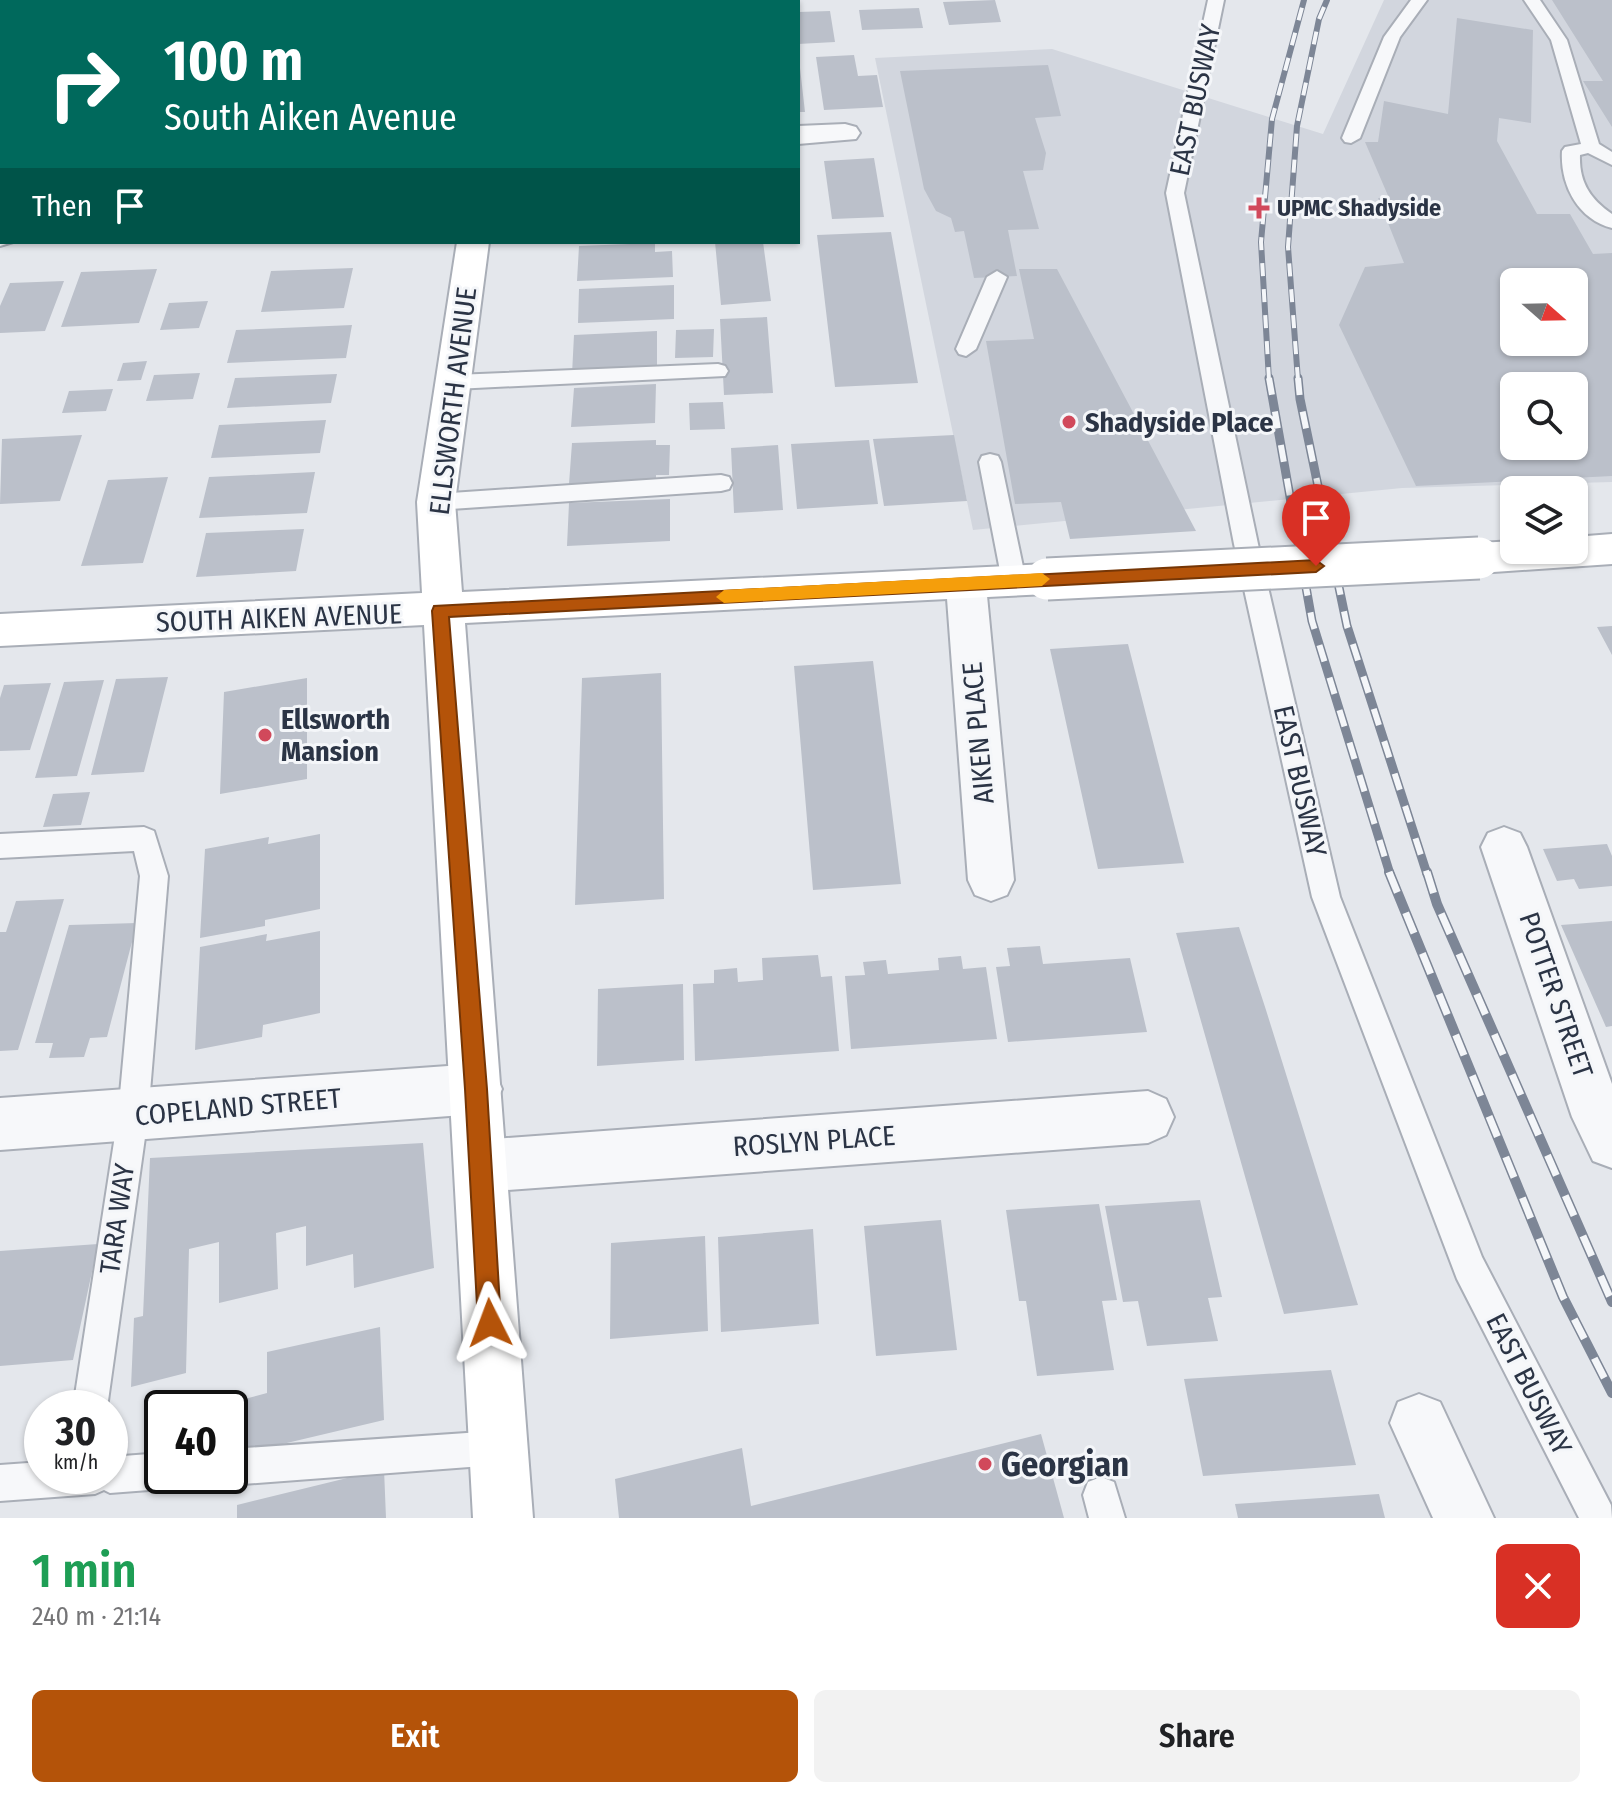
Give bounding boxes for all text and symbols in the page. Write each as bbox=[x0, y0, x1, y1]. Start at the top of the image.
street label: EAST BUSWAY bbox=[1163, 21, 1227, 179]
text: 100 m bbox=[164, 28, 303, 95]
icon: right bbox=[32, 32, 136, 136]
text: South Aiken Avenue bbox=[164, 96, 457, 140]
icon: arrive bbox=[108, 184, 152, 228]
text: Then bbox=[32, 188, 92, 224]
place label: UPMC Shadyside bbox=[1277, 194, 1441, 222]
marker: UPMC Shadyside bbox=[1248, 197, 1270, 219]
north arrow bbox=[1500, 268, 1588, 356]
map controls bbox=[1500, 268, 1588, 564]
street label: ELLSWORTH AVENUE bbox=[423, 285, 483, 517]
button: search bbox=[1500, 372, 1588, 460]
place label: Shadyside Place bbox=[1085, 406, 1273, 439]
marker: Shadyside Place bbox=[1060, 413, 1078, 431]
button: layers bbox=[1500, 476, 1588, 564]
pin bbox=[1282, 484, 1350, 566]
icon: arrive bbox=[1294, 496, 1338, 540]
street label: SOUTH AIKEN AVENUE bbox=[155, 597, 403, 639]
street label: AIKEN PLACE bbox=[955, 661, 1001, 805]
street label: EAST BUSWAY bbox=[1267, 702, 1333, 860]
place label: Ellsworth Mansion bbox=[281, 703, 390, 768]
marker: Ellsworth Mansion bbox=[256, 726, 274, 744]
street label: POTTER STREET bbox=[1512, 908, 1600, 1082]
street label: COPELAND STREET bbox=[134, 1082, 342, 1132]
street label: ROSLYN PLACE bbox=[732, 1119, 896, 1163]
street label: TARA WAY bbox=[93, 1162, 141, 1276]
position arrow bbox=[448, 1281, 532, 1365]
street label: EAST BUSWAY bbox=[1479, 1308, 1579, 1460]
speed limit sign: 40 bbox=[144, 1390, 248, 1494]
text: 30 bbox=[56, 1408, 96, 1456]
place label: Georgian bbox=[1001, 1444, 1129, 1485]
text: km/h bbox=[54, 1450, 98, 1474]
marker: Georgian bbox=[976, 1455, 994, 1473]
text: 1 min bbox=[32, 1542, 137, 1600]
button: close bbox=[1496, 1544, 1580, 1628]
text: 240 m · 21:14 bbox=[32, 1601, 161, 1632]
button: Exit bbox=[32, 1690, 798, 1782]
button: Share bbox=[814, 1690, 1580, 1782]

